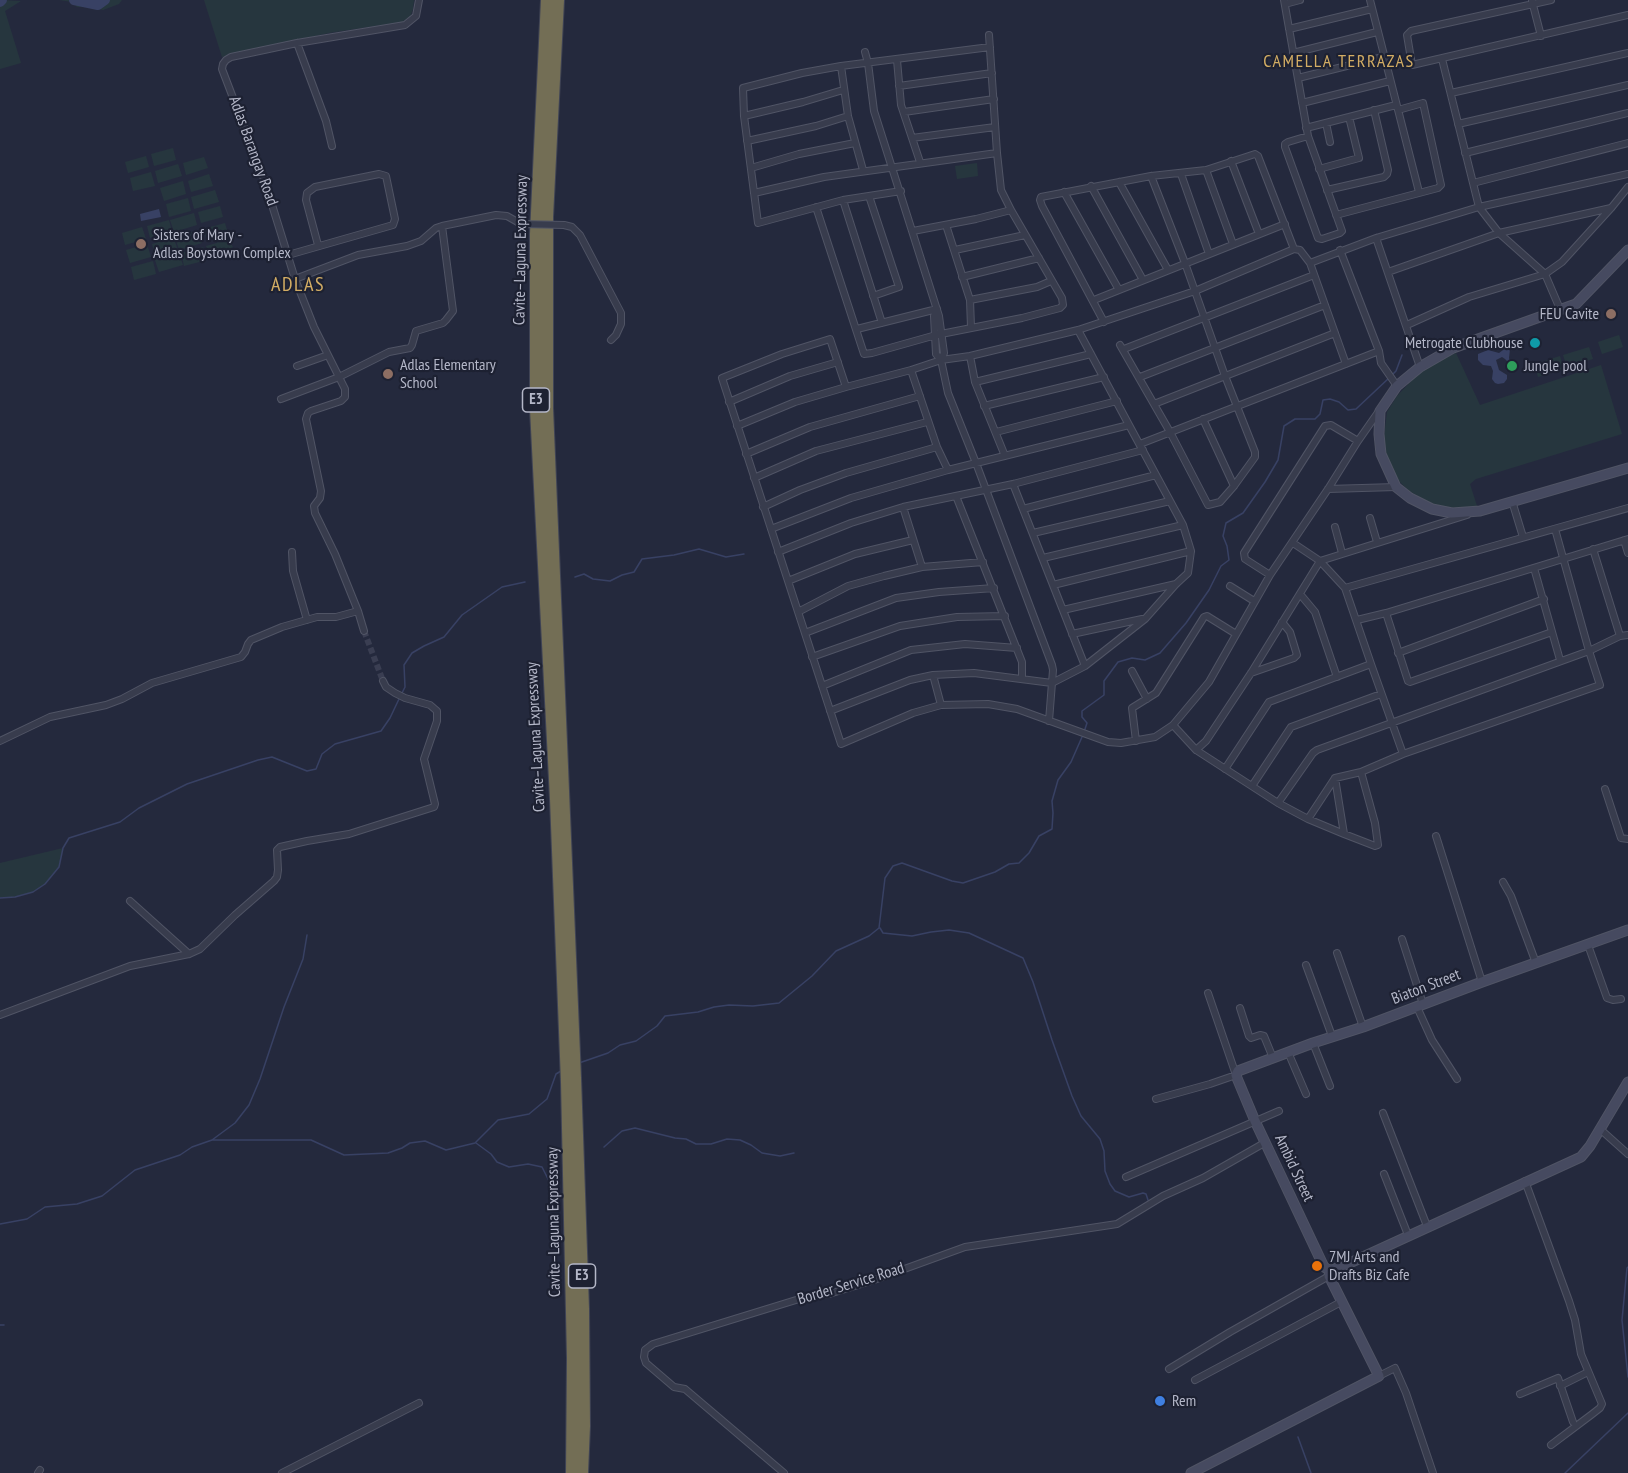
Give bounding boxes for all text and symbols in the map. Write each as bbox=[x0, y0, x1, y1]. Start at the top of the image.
district label: CAMELLA TERRAZAS bbox=[1263, 51, 1415, 73]
street label: Adlas Barangay Road bbox=[224, 94, 282, 208]
street label: Cavite–Laguna Expressway bbox=[510, 175, 532, 325]
place label: Sisters of Mary - Adlas Boystown Complex bbox=[153, 225, 291, 263]
marker: Sisters of Mary - Adlas Boystown Complex bbox=[134, 237, 148, 251]
district label: ADLAS bbox=[271, 273, 325, 297]
place label: FEU Cavite bbox=[1540, 304, 1599, 324]
marker: FEU Cavite bbox=[1604, 307, 1618, 321]
place label: Metrogate Clubhouse bbox=[1405, 333, 1523, 353]
marker: Metrogate Clubhouse bbox=[1528, 336, 1542, 350]
place label: Adlas Elementary School bbox=[400, 355, 496, 393]
place label: Jungle pool bbox=[1524, 356, 1587, 376]
marker: Jungle pool bbox=[1505, 359, 1519, 373]
marker: Adlas Elementary School bbox=[381, 367, 395, 381]
road number: E3 bbox=[522, 388, 550, 412]
street label: Cavite–Laguna Expressway bbox=[522, 662, 550, 812]
street label: Biaton Street bbox=[1389, 965, 1463, 1009]
street label: Ambid Street bbox=[1270, 1131, 1318, 1205]
street label: Cavite–Laguna Expressway bbox=[543, 1147, 565, 1297]
place label: 7MJ Arts and Drafts Biz Cafe bbox=[1329, 1247, 1410, 1285]
street label: Border Service Road bbox=[795, 1259, 907, 1309]
marker: 7MJ Arts and Drafts Biz Cafe bbox=[1310, 1259, 1324, 1273]
road number: E3 bbox=[568, 1264, 596, 1288]
place label: Rem bbox=[1172, 1391, 1196, 1411]
marker: Rem bbox=[1153, 1394, 1167, 1408]

